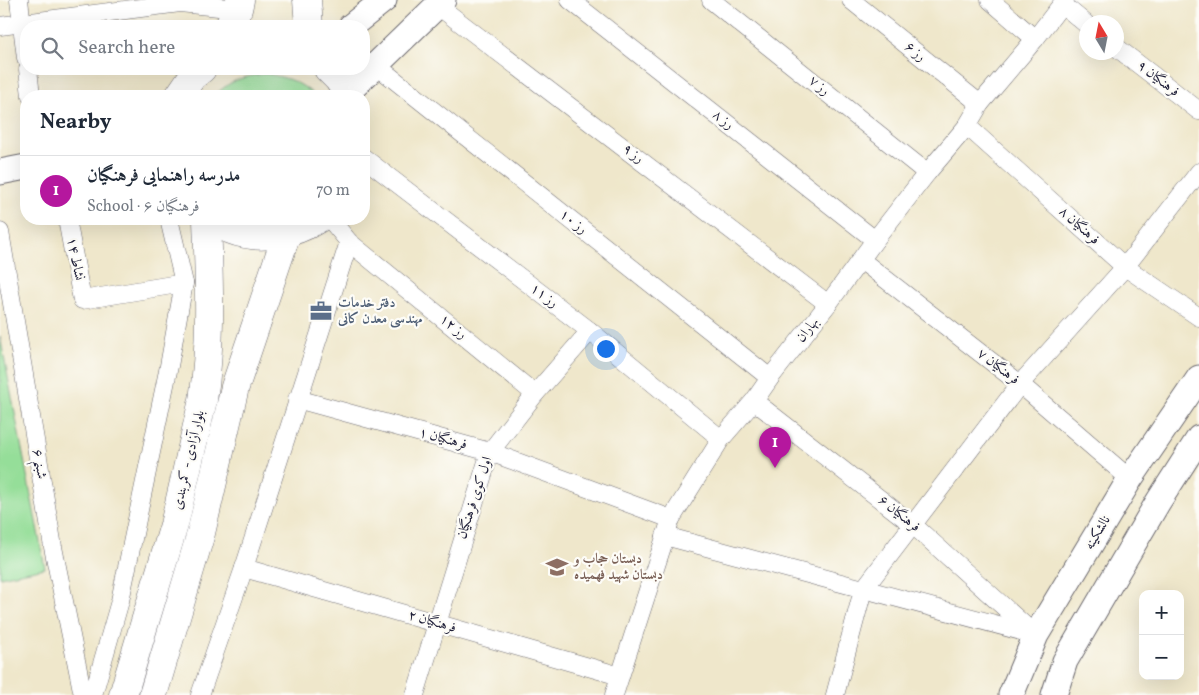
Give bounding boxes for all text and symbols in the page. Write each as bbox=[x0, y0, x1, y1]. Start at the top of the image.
north arrow bbox=[1079, 15, 1124, 60]
search box bbox=[20, 20, 370, 75]
icon: search bbox=[38, 34, 66, 62]
text: Search here bbox=[78, 35, 175, 61]
street label: رز ۶ bbox=[900, 38, 930, 66]
street label: فرهنگیان ۹ bbox=[1133, 56, 1183, 102]
street label: رز ۷ bbox=[804, 72, 834, 100]
street label: رز ۸ bbox=[708, 106, 738, 134]
text: Nearby bbox=[40, 108, 111, 137]
street label: رز ۹ bbox=[618, 140, 648, 168]
text: مدرسه راهنمایی فرهنگیان bbox=[87, 163, 240, 189]
text: 1 bbox=[53, 180, 59, 202]
text: 70 m bbox=[316, 180, 350, 202]
text: School · فرهنگیان ۶ bbox=[87, 196, 200, 218]
street label: فرهنگیان ۸ bbox=[1054, 202, 1104, 250]
street label: رز ۱۰ bbox=[555, 205, 591, 239]
street label: نشاط ۱۴ bbox=[62, 236, 88, 282]
street label: رز ۱۱ bbox=[526, 279, 562, 313]
place label: دفتر خدمات مهندسی معدن کانی bbox=[337, 294, 423, 329]
office icon: دفتر خدمات مهندسی معدن کانی bbox=[308, 298, 334, 324]
street label: رز ۱۲ bbox=[435, 310, 471, 344]
street label: بهاران bbox=[792, 313, 824, 347]
your location bbox=[593, 336, 619, 362]
street label: فرهنگیان ۷ bbox=[973, 344, 1023, 390]
street label: بلوار آزادی - کمربندی bbox=[168, 408, 210, 512]
street label: فرهنگیان ۱ bbox=[417, 423, 469, 455]
pin: 1 bbox=[759, 427, 791, 468]
street label: شبنم ۶ bbox=[24, 447, 51, 481]
street label: اول کوی فرهنگیان bbox=[453, 454, 497, 542]
street label: فرهنگیان ۶ bbox=[874, 491, 924, 537]
street label: نالشکینه bbox=[1080, 512, 1116, 554]
place label: دبستان حجاب و دبستان شهید فهمیده bbox=[572, 550, 663, 585]
school or university icon: دبستان حجاب و دبستان شهید فهمیده bbox=[544, 554, 570, 580]
map controls bbox=[1139, 590, 1184, 680]
button: + bbox=[1139, 590, 1184, 635]
street label: فرهنگیان ۲ bbox=[406, 606, 458, 638]
button: − bbox=[1139, 635, 1184, 680]

